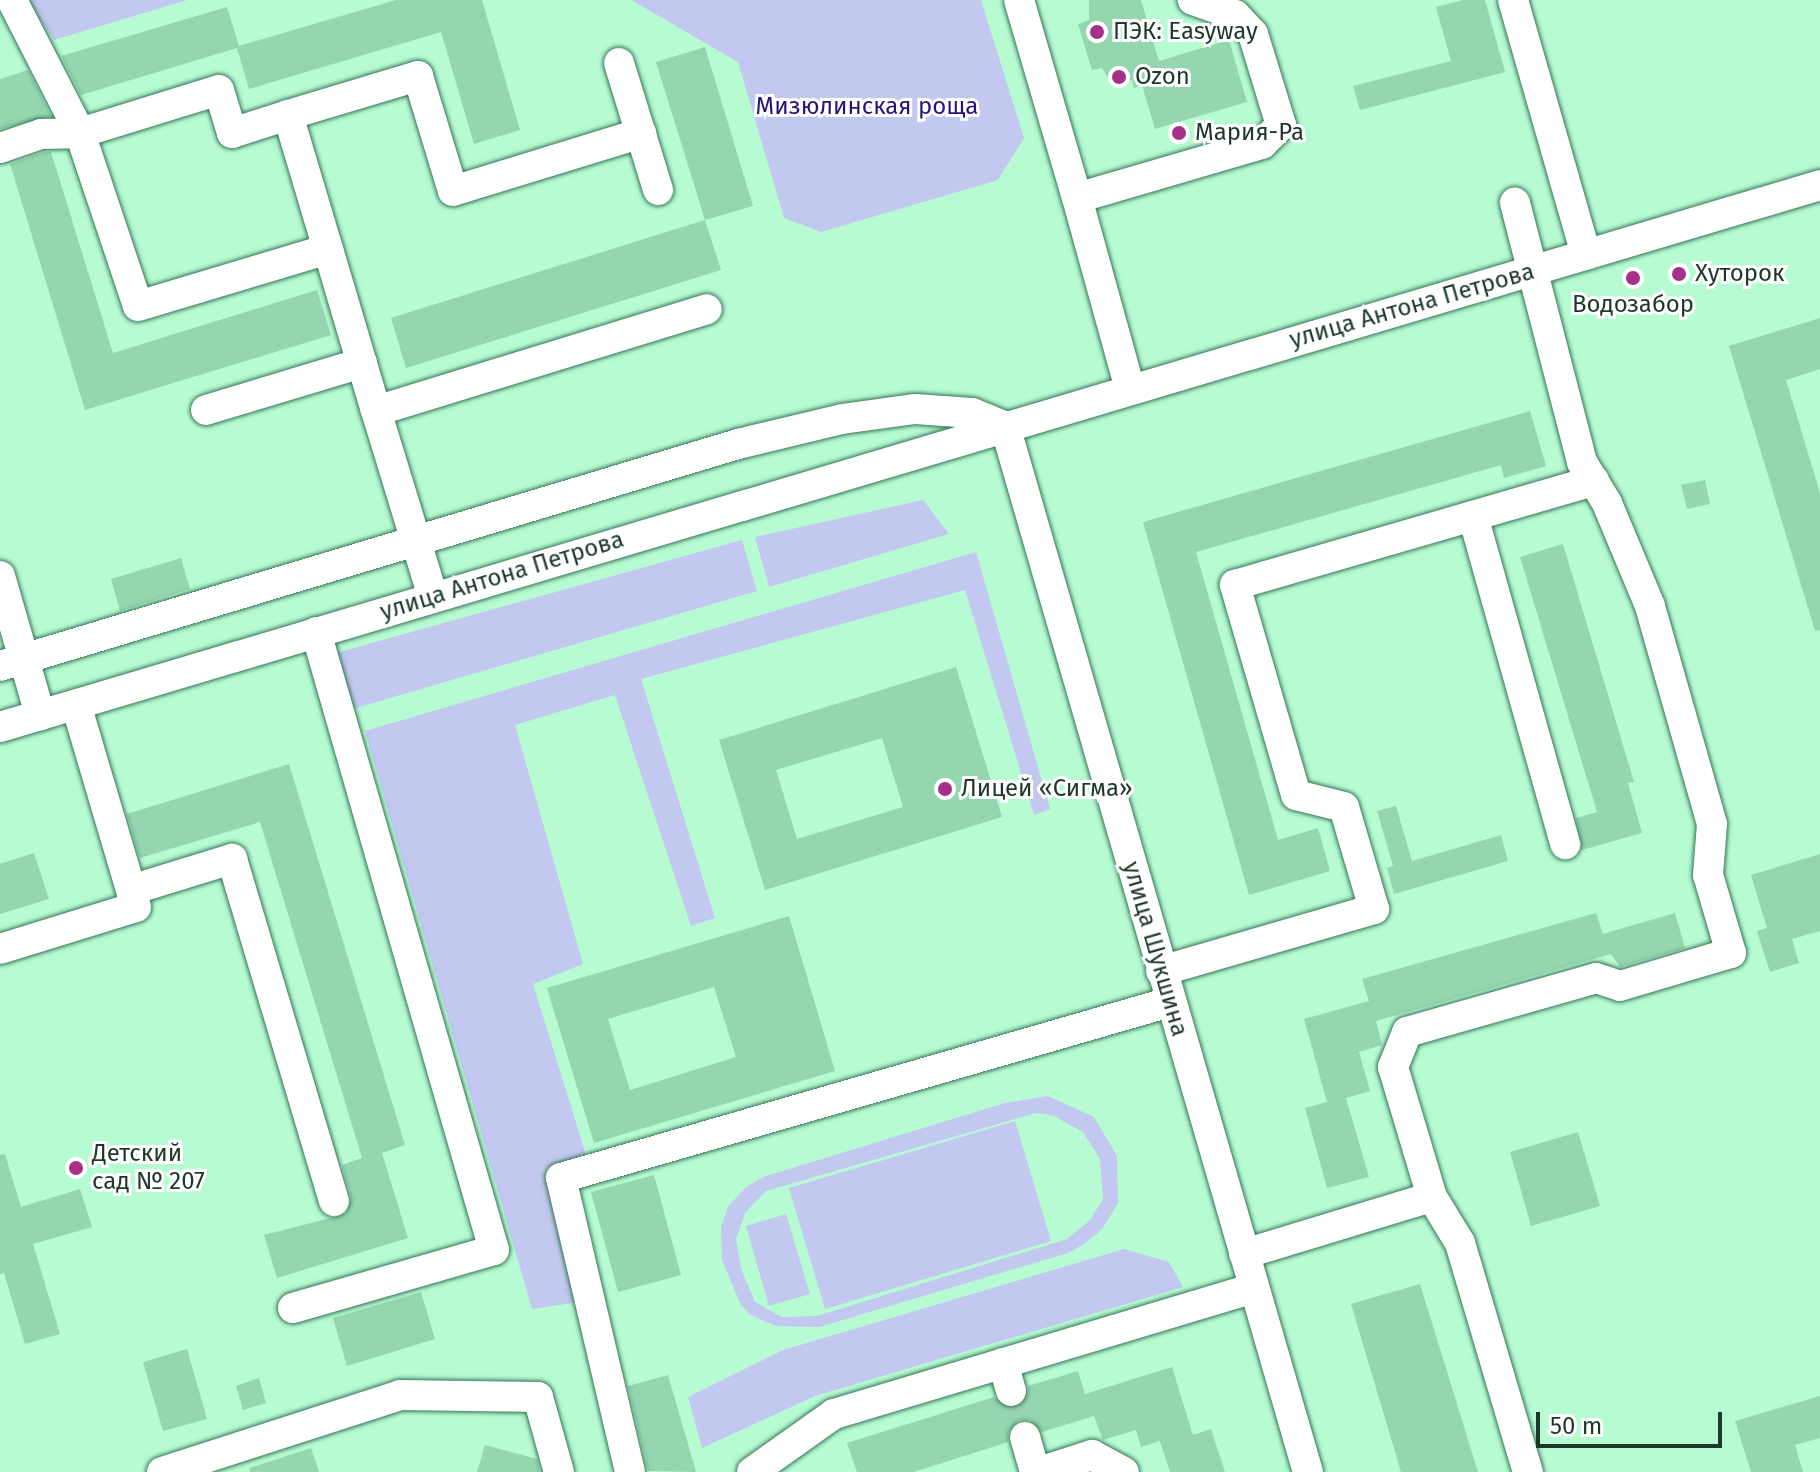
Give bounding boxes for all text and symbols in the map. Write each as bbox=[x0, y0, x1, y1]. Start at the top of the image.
place label: ПЭК: Easyway bbox=[1113, 18, 1258, 46]
marker: ПЭК: Easyway bbox=[1088, 23, 1106, 41]
place label: Ozon bbox=[1135, 63, 1190, 91]
marker: Ozon bbox=[1110, 68, 1128, 86]
park label: Мизюлинская роща bbox=[756, 93, 978, 121]
place label: Мария-Ра bbox=[1195, 119, 1304, 147]
marker: Мария-Ра bbox=[1170, 124, 1188, 142]
street label: улица Антона Петрова bbox=[1286, 257, 1538, 355]
place label: Хуторок bbox=[1695, 260, 1785, 288]
marker: Хуторок bbox=[1670, 265, 1688, 283]
marker: Водозабор bbox=[1624, 269, 1642, 287]
place label: Водозабор bbox=[1572, 291, 1694, 319]
street label: улица Антона Петрова bbox=[377, 525, 627, 627]
place label: Лицей «Сигма» bbox=[961, 775, 1133, 803]
marker: Лицей «Сигма» bbox=[936, 780, 954, 798]
street label: улица Шукшина bbox=[1116, 858, 1194, 1040]
place label: Детский сад № 207 bbox=[92, 1140, 205, 1196]
marker: Детский сад № 207 bbox=[67, 1159, 85, 1177]
scale bar bbox=[1540, 1396, 1726, 1446]
text: 50 m bbox=[1550, 1412, 1602, 1440]

